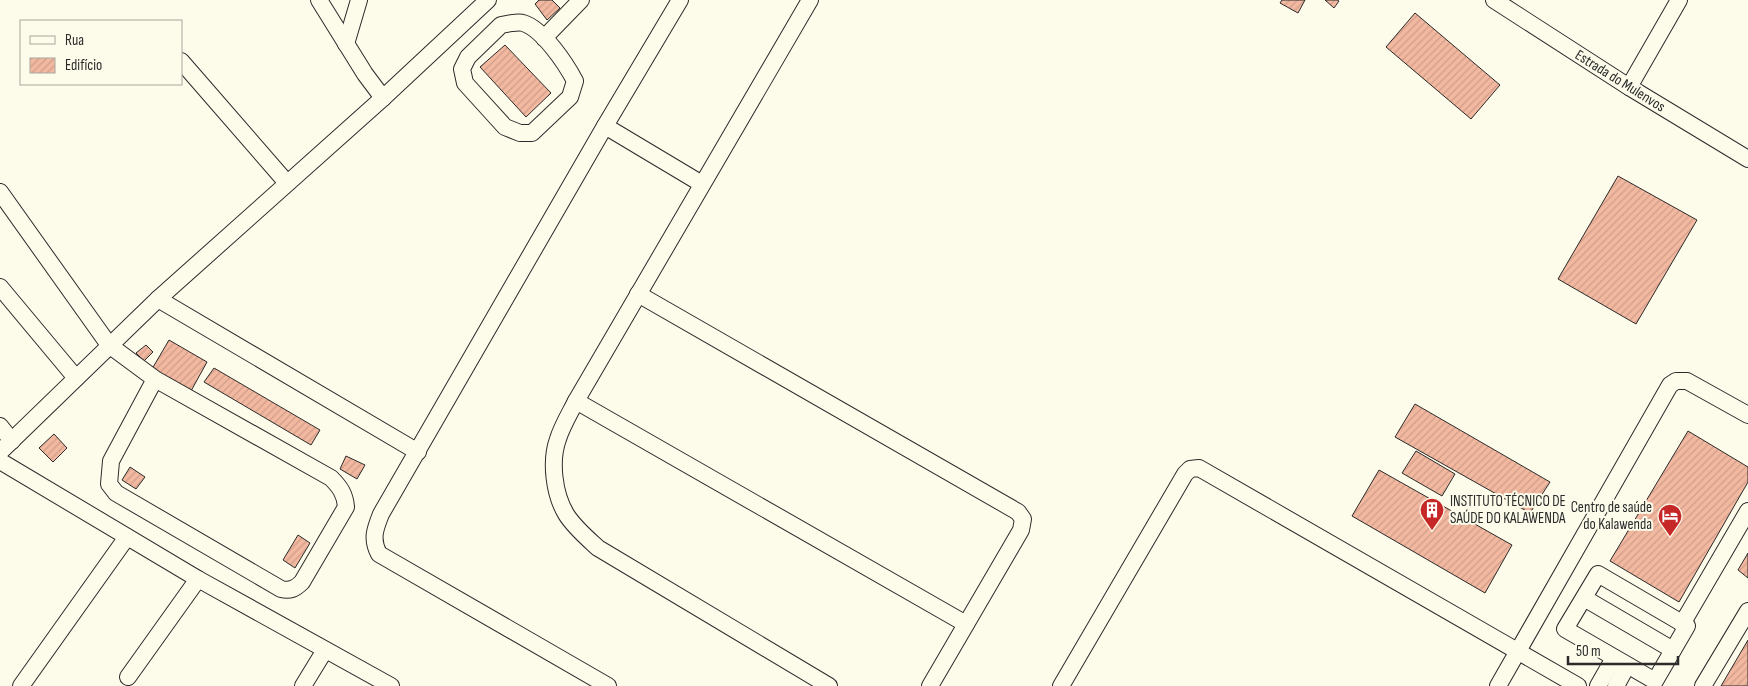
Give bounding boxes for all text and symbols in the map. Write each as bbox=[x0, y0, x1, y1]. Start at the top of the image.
legend bbox=[20, 20, 182, 85]
text: Rua bbox=[65, 31, 84, 50]
street label: Estrada do Mulenvos bbox=[1571, 46, 1669, 116]
text: Edifício bbox=[65, 56, 102, 75]
place label: INSTITUTO TÉCNICO DE SAÚDE DO KALAWENDA bbox=[1450, 492, 1566, 528]
building icon: INSTITUTO TÉCNICO DE SAÚDE DO KALAWENDA bbox=[1419, 497, 1445, 531]
place label: Centro de saúde do Kalawenda bbox=[1571, 498, 1652, 534]
hotel icon: Centro de saúde do Kalawenda bbox=[1657, 503, 1683, 537]
scale bar bbox=[1568, 634, 1678, 666]
text: 50 m bbox=[1576, 642, 1601, 661]

